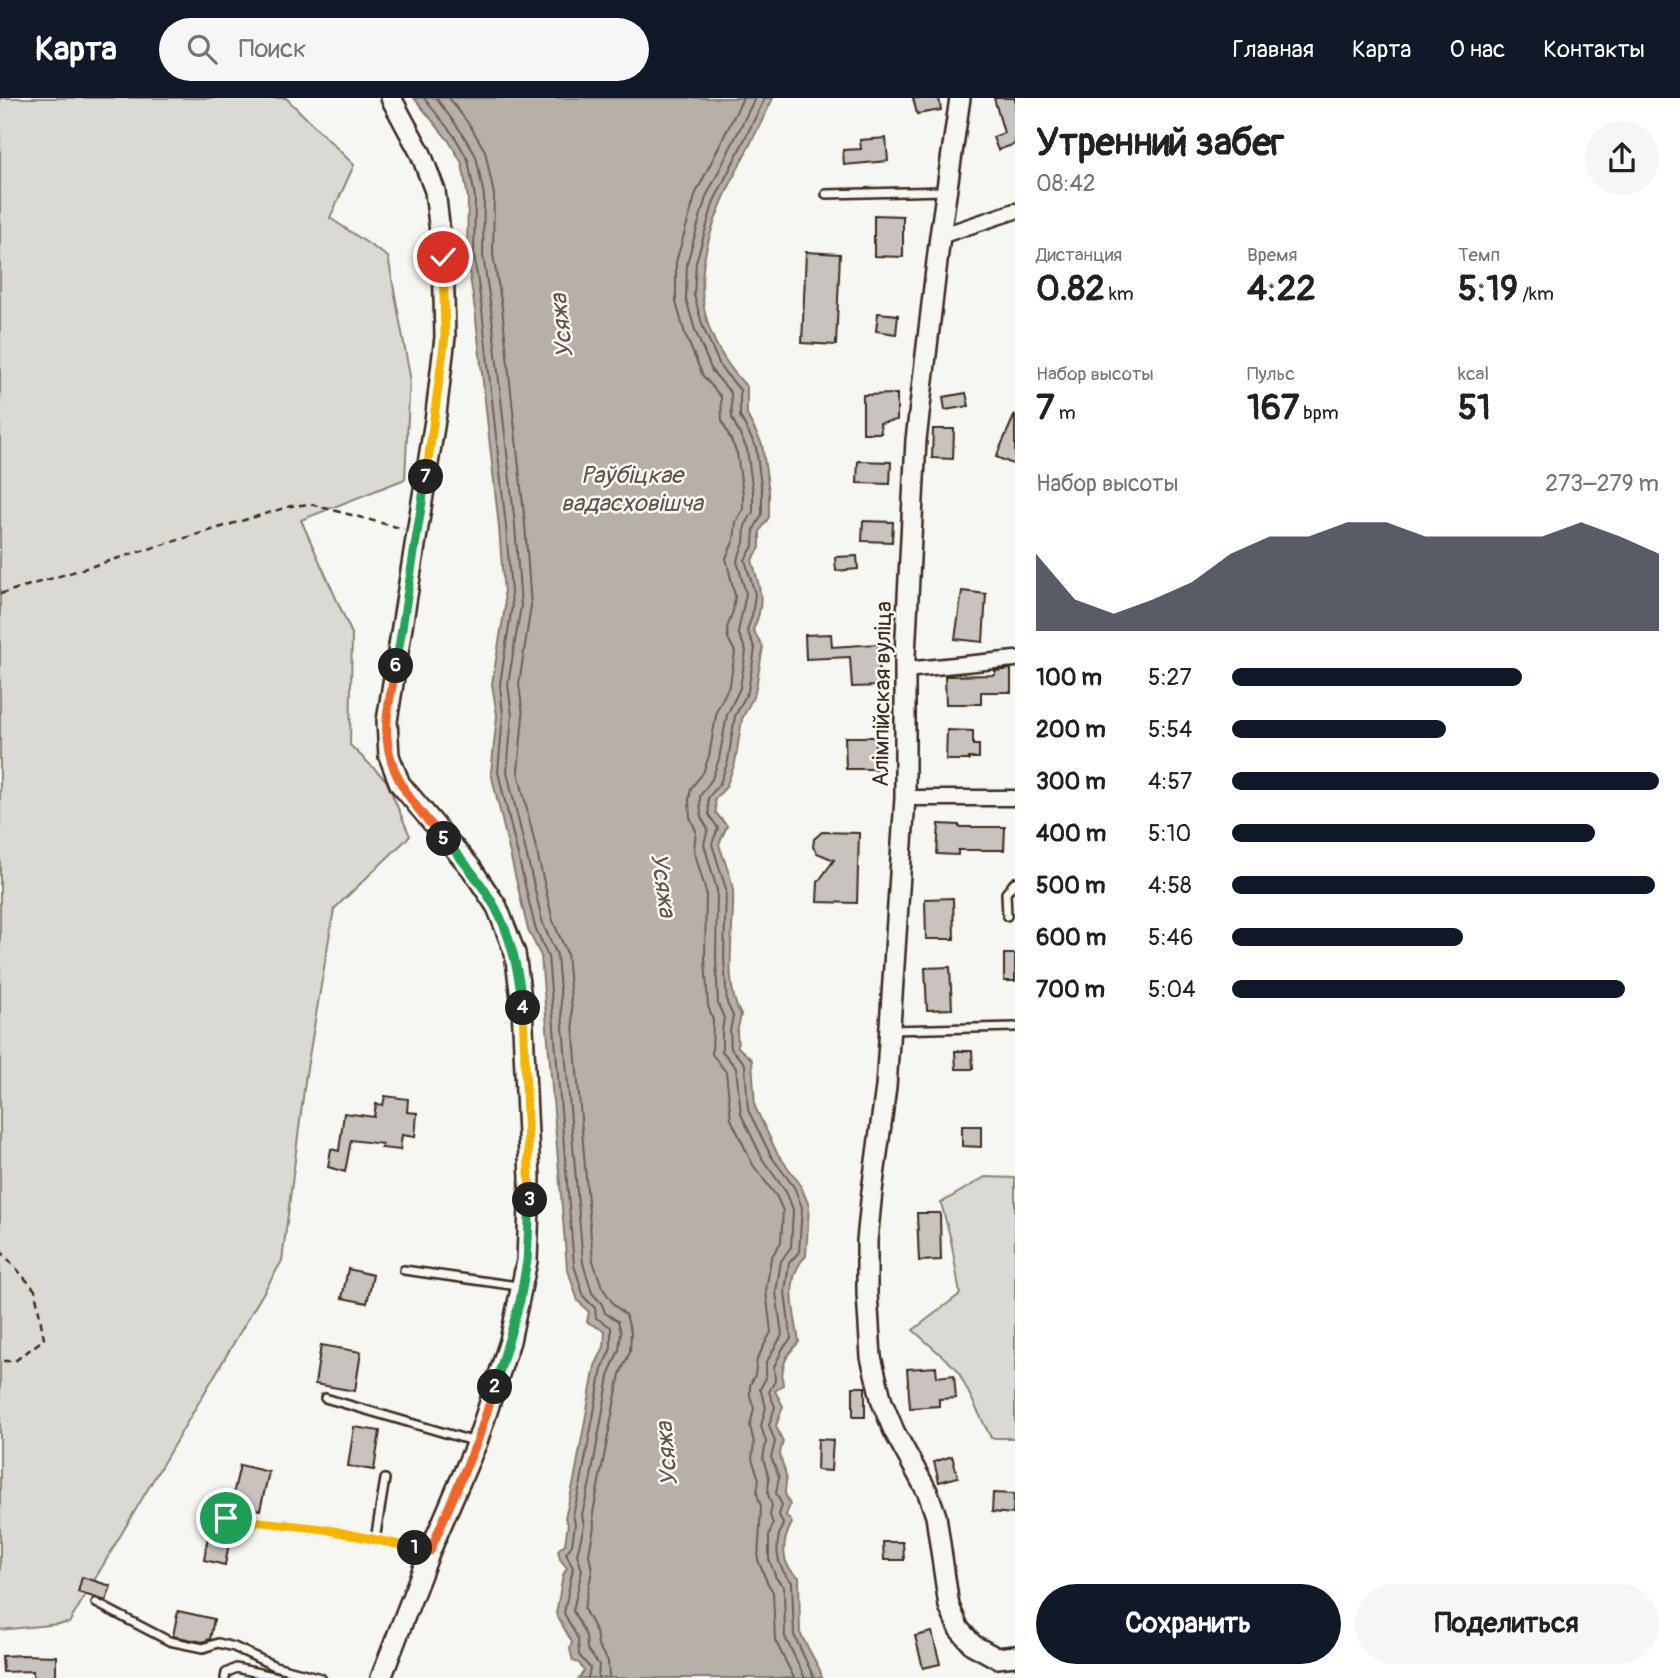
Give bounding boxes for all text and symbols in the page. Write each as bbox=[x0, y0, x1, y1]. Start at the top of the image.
search box bbox=[159, 18, 649, 81]
text: Карта bbox=[35, 29, 117, 70]
icon: search bbox=[183, 30, 221, 68]
text: Поиск bbox=[239, 33, 307, 65]
text: Главная bbox=[1233, 35, 1314, 64]
text: Карта bbox=[1352, 35, 1412, 64]
text: О нас bbox=[1450, 35, 1505, 64]
text: Контакты bbox=[1543, 35, 1645, 64]
text: Утренний забег bbox=[1036, 119, 1284, 167]
button: share bbox=[1585, 121, 1659, 195]
text: 08:42 bbox=[1036, 169, 1096, 198]
pin bbox=[413, 227, 473, 287]
icon: check bbox=[424, 238, 462, 276]
text: Дистанция bbox=[1036, 243, 1122, 267]
text: Время bbox=[1247, 243, 1298, 267]
text: Темп bbox=[1458, 243, 1500, 267]
text: 0.82 bbox=[1036, 267, 1105, 311]
text: 4:22 bbox=[1247, 267, 1316, 311]
text: 5:19 bbox=[1458, 267, 1518, 311]
text: km bbox=[1105, 282, 1134, 306]
text: /km bbox=[1518, 282, 1554, 306]
water label: Усяжа bbox=[544, 291, 580, 360]
text: Набор высоты bbox=[1036, 362, 1154, 386]
text: Пульс bbox=[1247, 362, 1295, 386]
text: kcal bbox=[1458, 362, 1489, 386]
text: 7 bbox=[1036, 386, 1055, 430]
text: 167 bbox=[1247, 386, 1299, 430]
text: 51 bbox=[1458, 386, 1491, 430]
text: m bbox=[1055, 401, 1076, 425]
text: bpm bbox=[1299, 401, 1339, 425]
pin: 7 bbox=[408, 460, 444, 494]
water label: Раўбіцкае вадасховішча bbox=[561, 461, 705, 518]
text: 7 bbox=[420, 464, 431, 488]
text: Набор высоты bbox=[1036, 469, 1178, 498]
text: 273–279 m bbox=[1545, 469, 1659, 498]
street label: Алімпійская вуліца bbox=[866, 601, 898, 787]
pin: 6 bbox=[378, 648, 414, 684]
text: 6 bbox=[390, 653, 401, 677]
text: 100 m bbox=[1036, 663, 1102, 692]
text: 5:27 bbox=[1148, 663, 1192, 692]
text: 200 m bbox=[1036, 715, 1106, 744]
text: 5:54 bbox=[1148, 715, 1192, 744]
text: 300 m bbox=[1036, 767, 1106, 796]
text: 4:57 bbox=[1148, 767, 1192, 796]
text: 400 m bbox=[1036, 819, 1106, 848]
text: 5:10 bbox=[1148, 819, 1191, 848]
pin: 5 bbox=[426, 822, 462, 856]
text: 5 bbox=[438, 826, 449, 850]
water label: Усяжа bbox=[644, 851, 682, 921]
text: 500 m bbox=[1036, 871, 1105, 900]
text: 4:58 bbox=[1148, 871, 1192, 900]
text: 600 m bbox=[1036, 923, 1106, 952]
text: 5:46 bbox=[1148, 923, 1193, 952]
text: 700 m bbox=[1036, 975, 1105, 1004]
text: 5:04 bbox=[1148, 975, 1196, 1004]
pin: 4 bbox=[505, 990, 540, 1026]
text: 4 bbox=[517, 995, 528, 1019]
pin: 3 bbox=[512, 1182, 548, 1218]
text: 3 bbox=[524, 1187, 535, 1211]
pin: 2 bbox=[477, 1370, 512, 1404]
text: 2 bbox=[489, 1374, 500, 1398]
water label: Усяжа bbox=[650, 1419, 684, 1487]
pin bbox=[196, 1488, 256, 1548]
icon: arrive bbox=[207, 1499, 245, 1537]
pin: 1 bbox=[398, 1530, 432, 1566]
text: 1 bbox=[411, 1535, 418, 1559]
button: Сохранить bbox=[1036, 1584, 1341, 1664]
button: Поделиться bbox=[1355, 1584, 1659, 1664]

